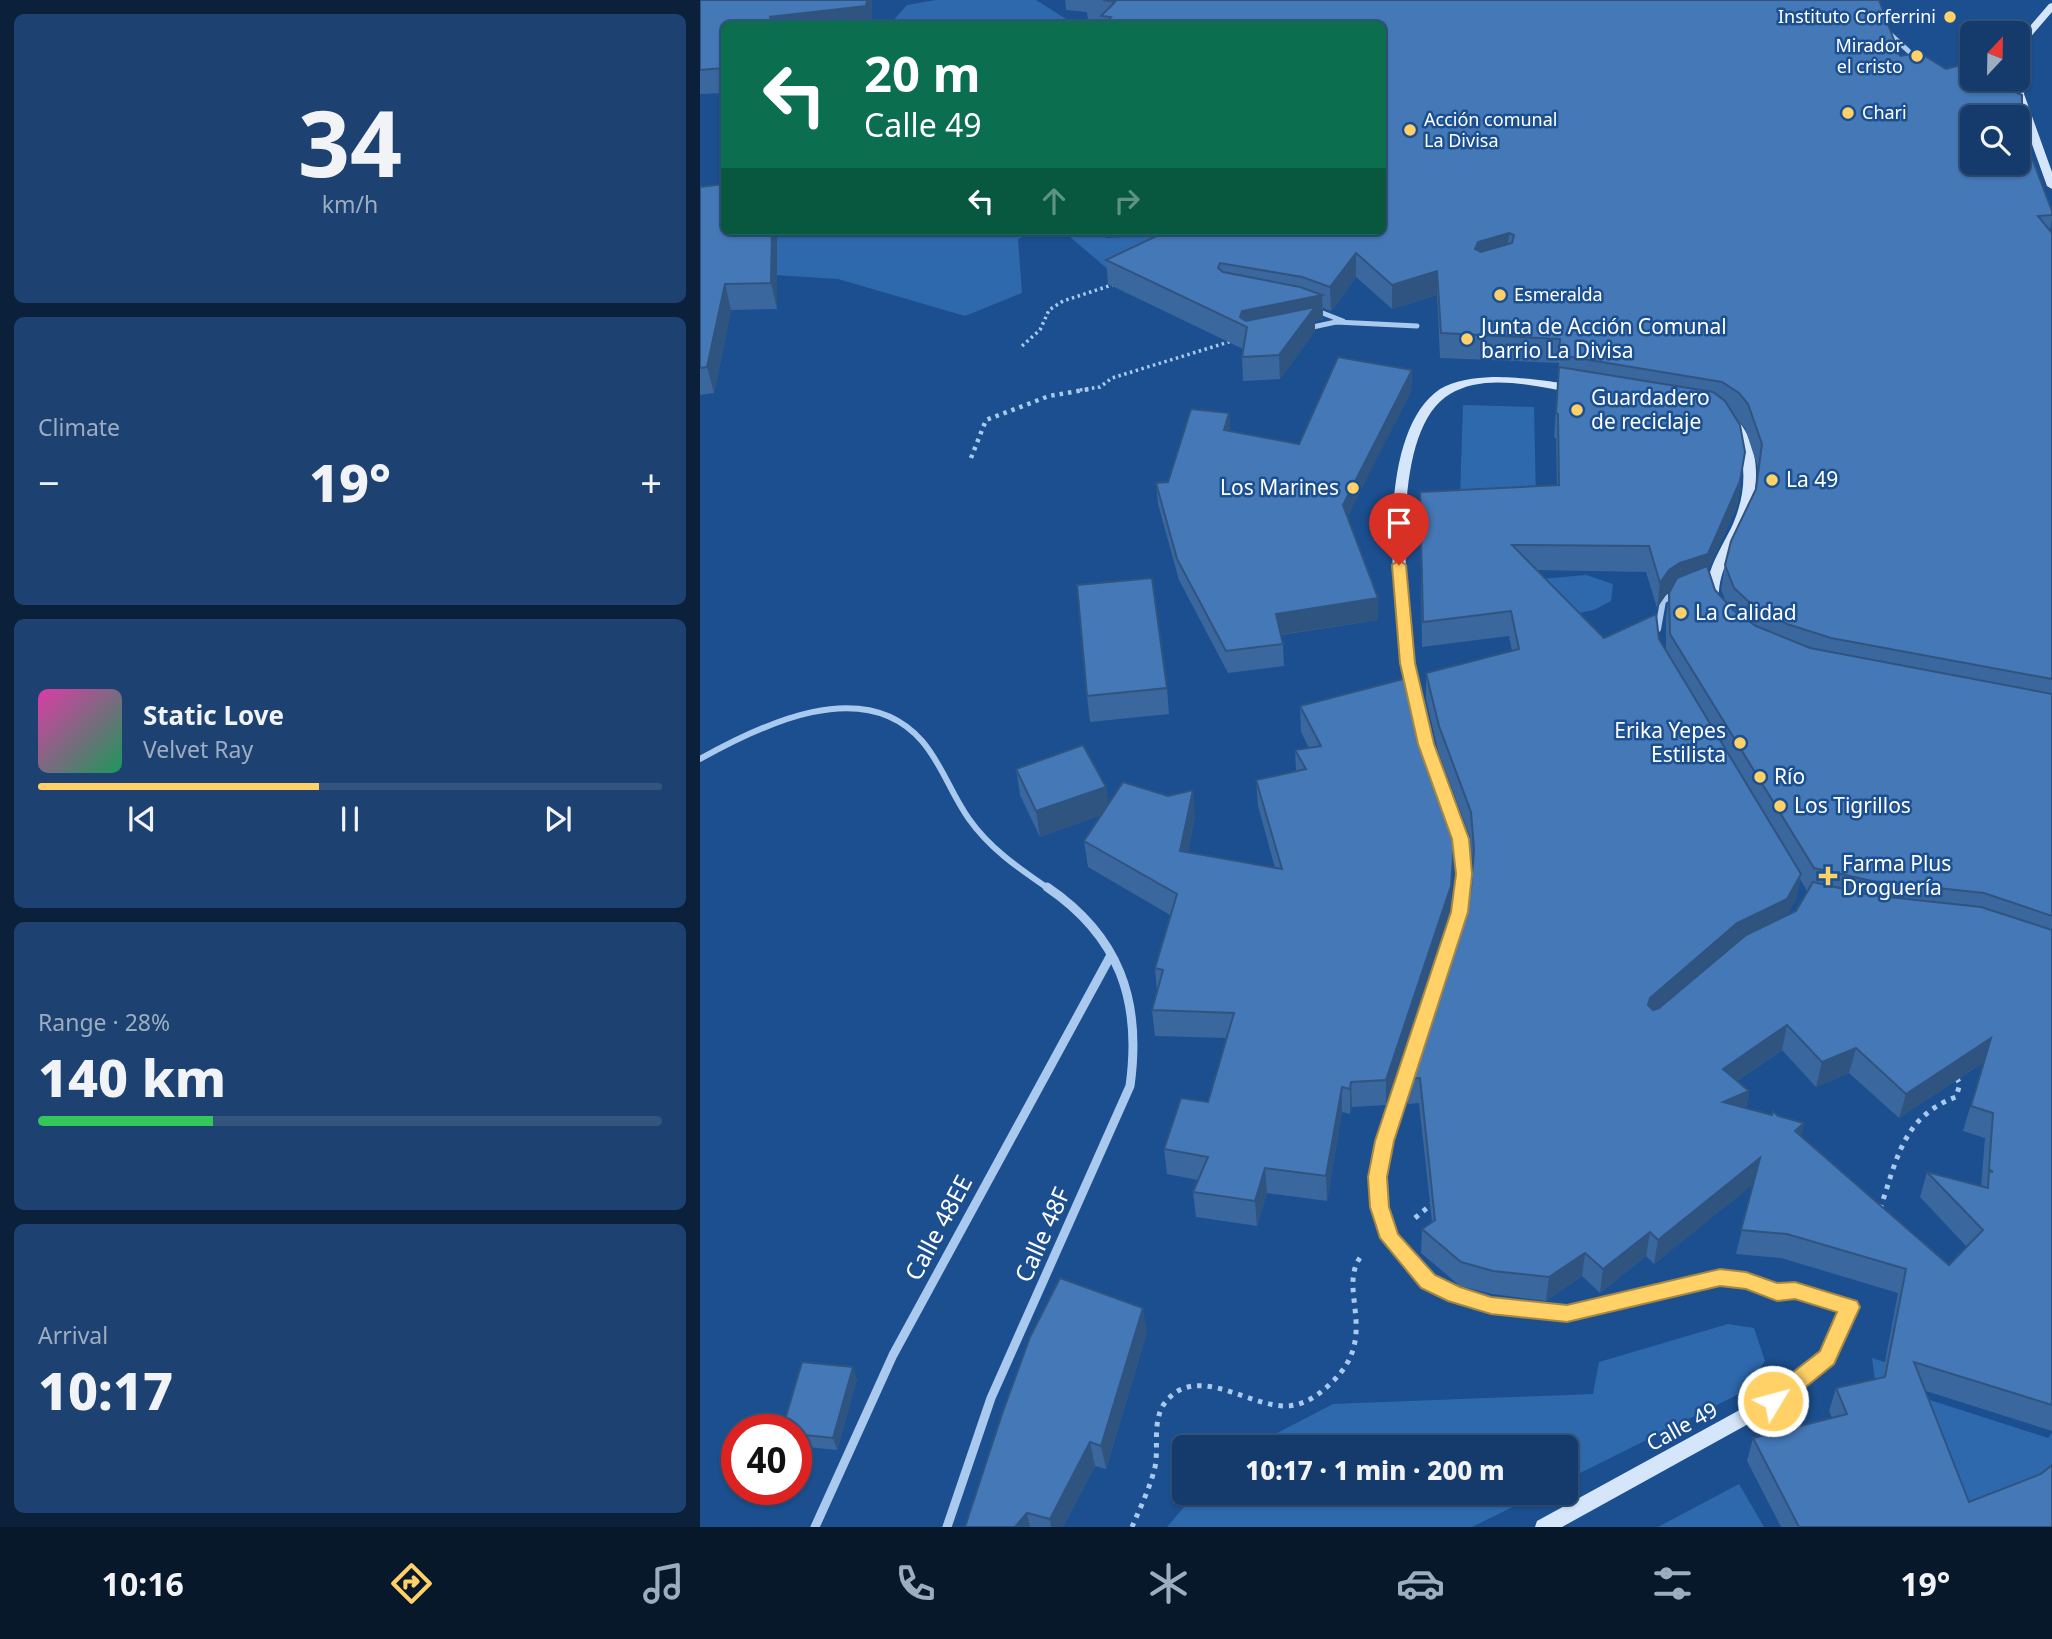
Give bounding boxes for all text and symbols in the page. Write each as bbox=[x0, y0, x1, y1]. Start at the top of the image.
place label: Instituto Corferrini bbox=[1778, 4, 1936, 28]
marker: Instituto Corferrini bbox=[1942, 9, 1958, 25]
north arrow bbox=[1960, 21, 2030, 91]
map controls bbox=[1960, 21, 2030, 175]
place label: Mirador el cristo bbox=[1835, 33, 1904, 78]
text: 20 m bbox=[864, 40, 981, 106]
marker: Mirador el cristo bbox=[1909, 48, 1925, 64]
icon: left bbox=[749, 49, 840, 140]
text: 34 bbox=[298, 80, 402, 204]
place label: Chari bbox=[1862, 100, 1907, 124]
text: Calle 49 bbox=[864, 103, 982, 146]
marker: Chari bbox=[1840, 105, 1856, 121]
button: search bbox=[1960, 105, 2030, 175]
place label: Acción comunal La Divisa bbox=[1424, 107, 1557, 152]
marker: Acción comunal La Divisa bbox=[1402, 122, 1418, 138]
icon: left bbox=[962, 182, 1000, 220]
icon: ahead bbox=[1035, 182, 1073, 220]
icon: right bbox=[1108, 182, 1146, 220]
text: km/h bbox=[322, 188, 378, 220]
place label: Esmeralda bbox=[1514, 282, 1603, 306]
marker: Esmeralda bbox=[1492, 287, 1508, 303]
place label: Junta de Acción Comunal barrio La Divisa bbox=[1479, 312, 1727, 364]
marker: Junta de Acción Comunal barrio La Divisa bbox=[1459, 331, 1475, 347]
place label: Guardadero de reciclaje bbox=[1591, 383, 1710, 435]
marker: Guardadero de reciclaje bbox=[1569, 402, 1585, 418]
text: Climate bbox=[38, 411, 120, 443]
text: 19° bbox=[309, 446, 391, 517]
text: − bbox=[38, 456, 60, 508]
text: + bbox=[640, 456, 662, 508]
place label: La 49 bbox=[1786, 465, 1838, 493]
marker: La 49 bbox=[1764, 472, 1780, 488]
place label: Los Marines bbox=[1220, 473, 1339, 501]
marker: Los Marines bbox=[1345, 480, 1361, 496]
pin bbox=[1369, 493, 1429, 565]
icon: arrive bbox=[1380, 504, 1418, 542]
place label: La Calidad bbox=[1695, 598, 1797, 626]
marker: La Calidad bbox=[1673, 605, 1689, 621]
text: Static Love bbox=[143, 697, 284, 733]
place label: Erika Yepes Estilista bbox=[1614, 716, 1726, 768]
text: Velvet Ray bbox=[143, 733, 253, 765]
marker: Erika Yepes Estilista bbox=[1732, 735, 1748, 751]
place label: Río bbox=[1774, 762, 1805, 790]
marker: Río bbox=[1752, 769, 1768, 785]
place label: Los Tigrillos bbox=[1794, 791, 1911, 819]
marker: Los Tigrillos bbox=[1772, 798, 1788, 814]
icon: previous bbox=[123, 800, 161, 838]
icon: pause bbox=[331, 800, 369, 838]
icon: next bbox=[539, 800, 577, 838]
place label: Farma Plus Droguería bbox=[1842, 849, 1951, 901]
marker: Farma Plus Droguería bbox=[1820, 868, 1836, 884]
text: Range · 28% bbox=[38, 1006, 170, 1038]
text: 140 km bbox=[38, 1041, 226, 1112]
street label: Calle 48EE bbox=[896, 1169, 979, 1286]
street label: Calle 48F bbox=[1006, 1182, 1077, 1287]
text: Arrival bbox=[38, 1319, 108, 1351]
text: 10:17 bbox=[38, 1354, 173, 1425]
position arrow bbox=[1736, 1364, 1810, 1438]
street label: Calle 49 bbox=[1641, 1395, 1722, 1457]
speed limit sign: 40 bbox=[721, 1414, 812, 1505]
text: 10:17 · 1 min · 200 m bbox=[1245, 1452, 1505, 1488]
icon: directions bbox=[387, 1559, 436, 1608]
icon: music bbox=[639, 1559, 688, 1608]
icon: phone bbox=[891, 1559, 940, 1608]
icon: climate bbox=[1144, 1559, 1193, 1608]
icon: car bbox=[1396, 1559, 1445, 1608]
icon: filters bbox=[1648, 1559, 1697, 1608]
text: 10:16 bbox=[102, 1562, 184, 1605]
text: 19° bbox=[1900, 1562, 1950, 1605]

